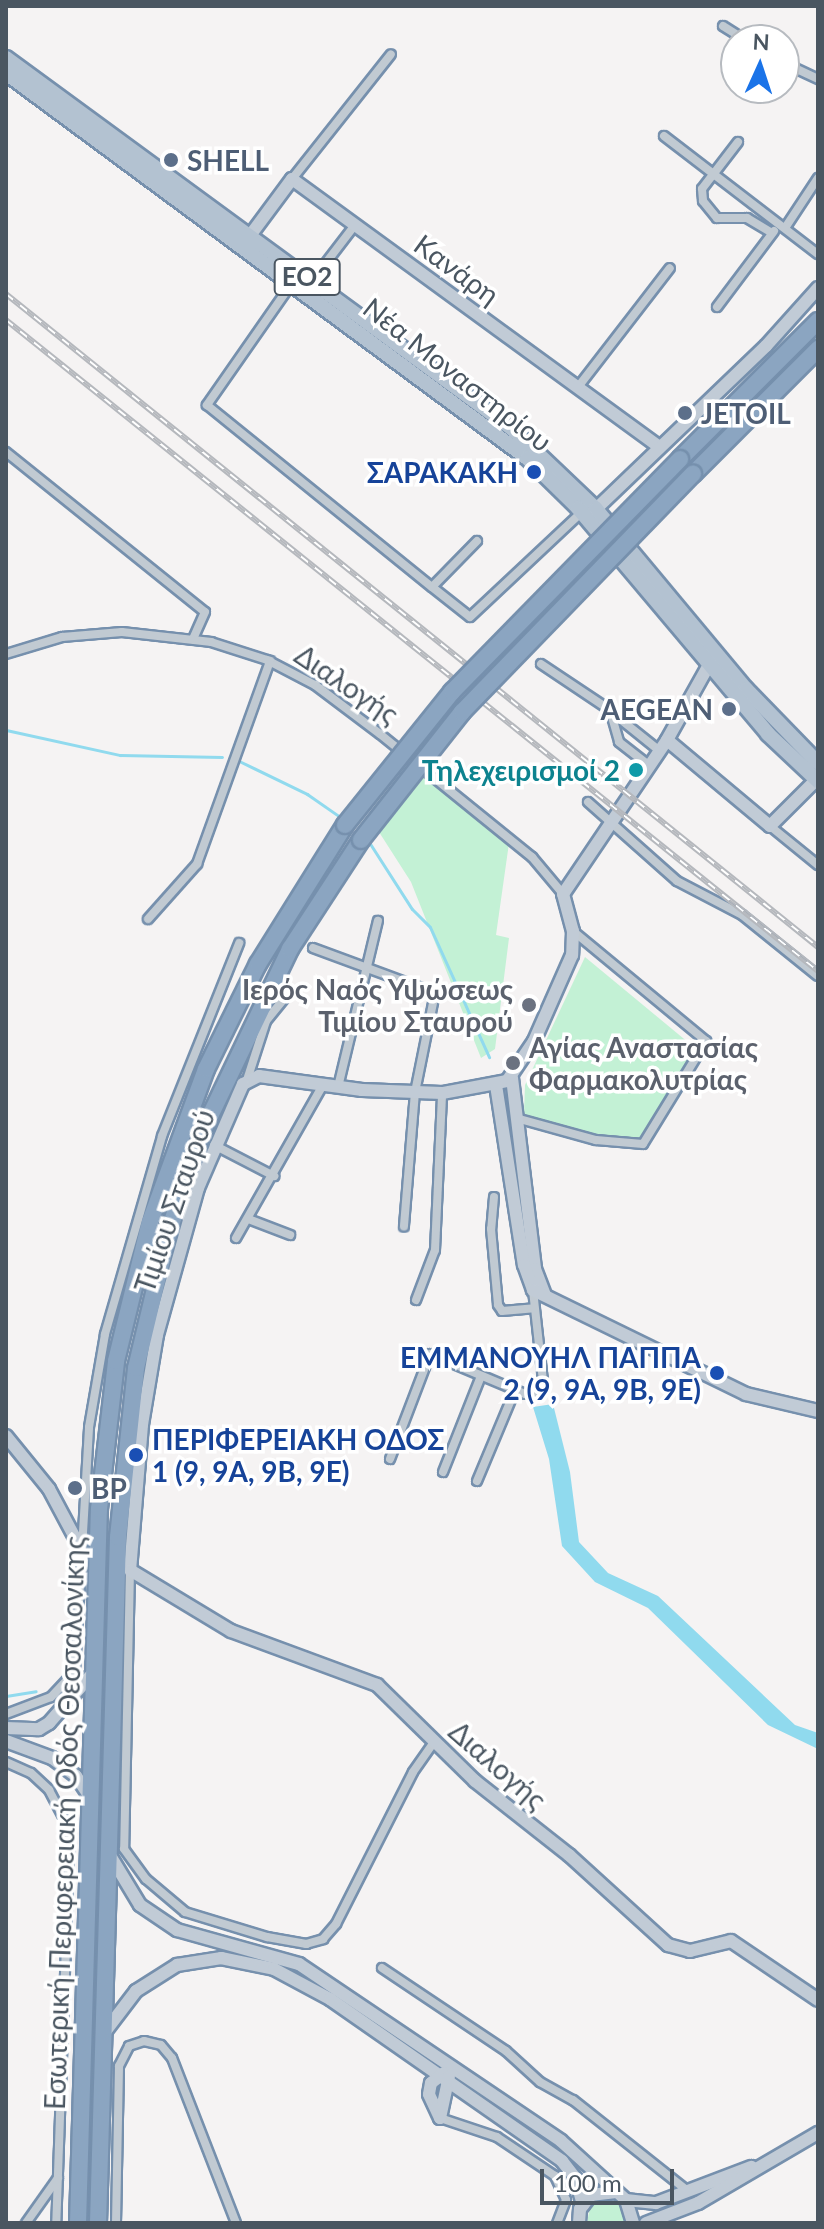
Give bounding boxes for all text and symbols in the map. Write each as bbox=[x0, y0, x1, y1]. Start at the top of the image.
north arrow bbox=[720, 24, 800, 104]
text: N bbox=[752, 28, 770, 55]
place label: SHELL bbox=[187, 143, 269, 177]
marker: SHELL bbox=[162, 151, 180, 169]
street label: Κανάρη bbox=[408, 227, 506, 311]
road number: ΕΟ2 bbox=[273, 255, 341, 299]
street label: Νέα Μοναστηρίου bbox=[357, 290, 559, 458]
place label: JETOIL bbox=[701, 396, 791, 430]
marker: JETOIL bbox=[676, 404, 694, 422]
place label: ΣΑΡΑΚΑΚΗ bbox=[367, 455, 518, 489]
marker: ΣΑΡΑΚΑΚΗ bbox=[525, 463, 543, 481]
street label: Διαλογής bbox=[289, 637, 405, 731]
place label: AEGEAN bbox=[600, 692, 713, 726]
marker: AEGEAN bbox=[720, 700, 738, 718]
place label: Τηλεχειρισμοί 2 bbox=[422, 753, 620, 787]
marker: Τηλεχειρισμοί 2 bbox=[627, 761, 645, 779]
place label: Ιερός Ναός Υψώσεως Τιμίου Σταυρού bbox=[241, 972, 513, 1038]
marker: Ιερός Ναός Υψώσεως Τιμίου Σταυρού bbox=[520, 996, 538, 1014]
place label: Αγίας Αναστασίας Φαρμακολυτρίας bbox=[529, 1030, 759, 1096]
marker: Αγίας Αναστασίας Φαρμακολυτρίας bbox=[504, 1054, 522, 1072]
street label: Τιμίου Σταυρού bbox=[127, 1105, 221, 1297]
place label: ΕΜΜΑΝΟΥΗΛ ΠΑΠΠΑ 2 (9, 9Α, 9Β, 9Ε) bbox=[400, 1340, 701, 1406]
marker: ΕΜΜΑΝΟΥΗΛ ΠΑΠΠΑ 2 (9, 9Α, 9Β, 9Ε) bbox=[708, 1364, 726, 1382]
place label: ΠΕΡΙΦΕΡΕΙΑΚΗ ΟΔΟΣ 1 (9, 9Α, 9Β, 9Ε) bbox=[152, 1422, 444, 1488]
marker: ΠΕΡΙΦΕΡΕΙΑΚΗ ΟΔΟΣ 1 (9, 9Α, 9Β, 9Ε) bbox=[127, 1446, 145, 1464]
place label: BP bbox=[91, 1471, 127, 1505]
marker: BP bbox=[66, 1479, 84, 1497]
street label: Εσωτερική Περιφερειακή Οδός Θεσσαλονίκης bbox=[37, 1536, 91, 2110]
street label: Διαλογής bbox=[443, 1714, 553, 1816]
scale bar bbox=[544, 2153, 678, 2203]
text: 100 m bbox=[554, 2168, 622, 2197]

